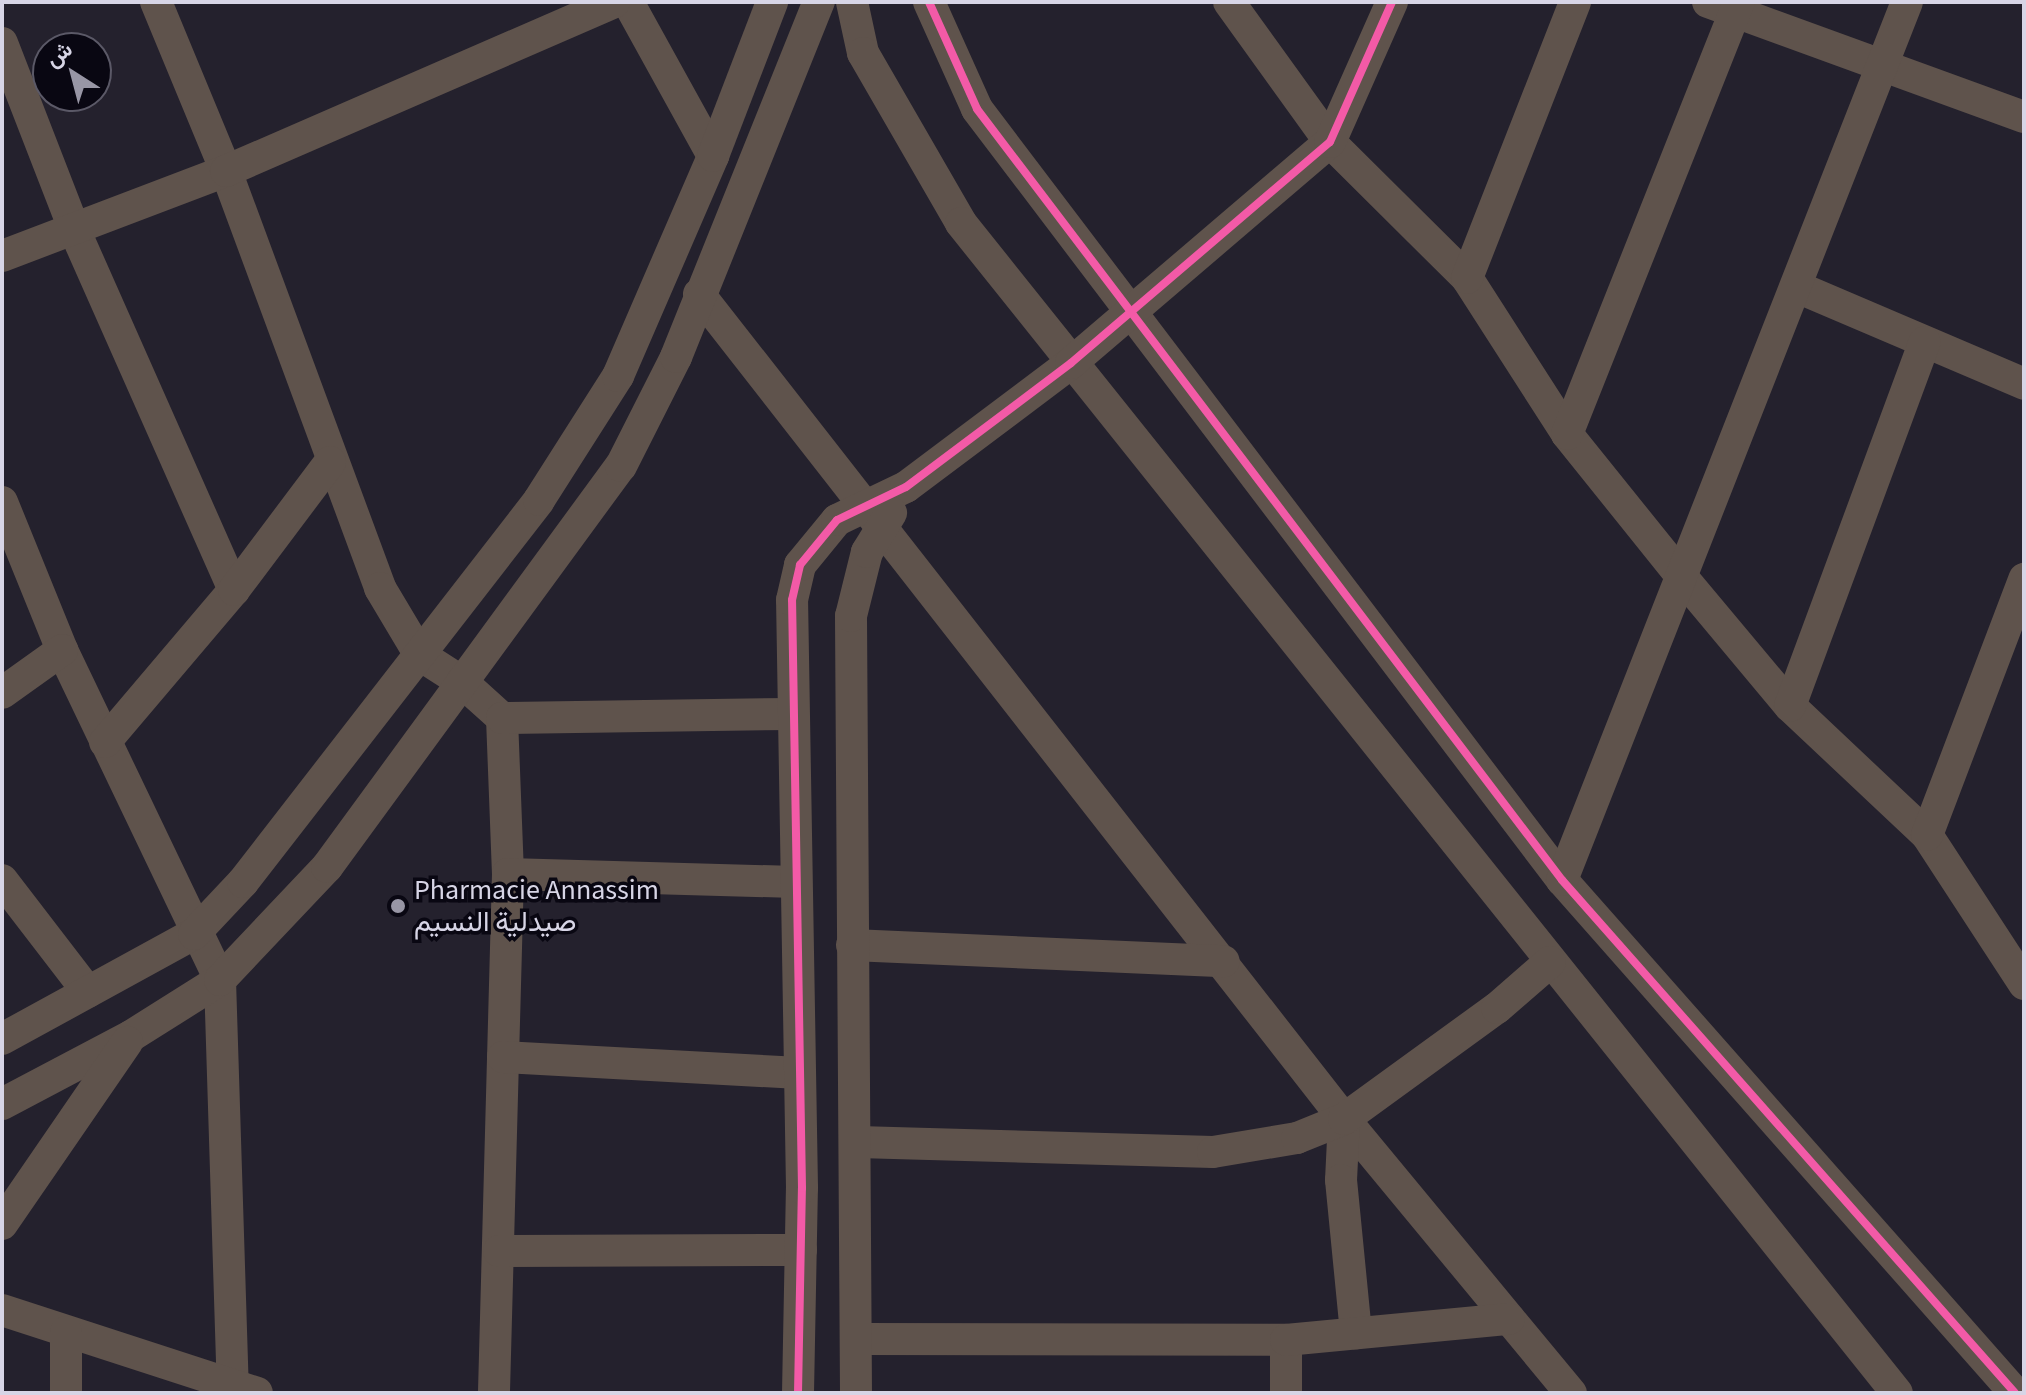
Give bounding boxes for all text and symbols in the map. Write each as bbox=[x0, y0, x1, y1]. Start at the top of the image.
north arrow bbox=[32, 32, 112, 112]
text: ش bbox=[39, 33, 79, 75]
place label: Pharmacie Annassim صيدلية النسيم bbox=[414, 873, 659, 939]
marker: Pharmacie Annassim صيدلية النسيم bbox=[389, 897, 407, 915]

